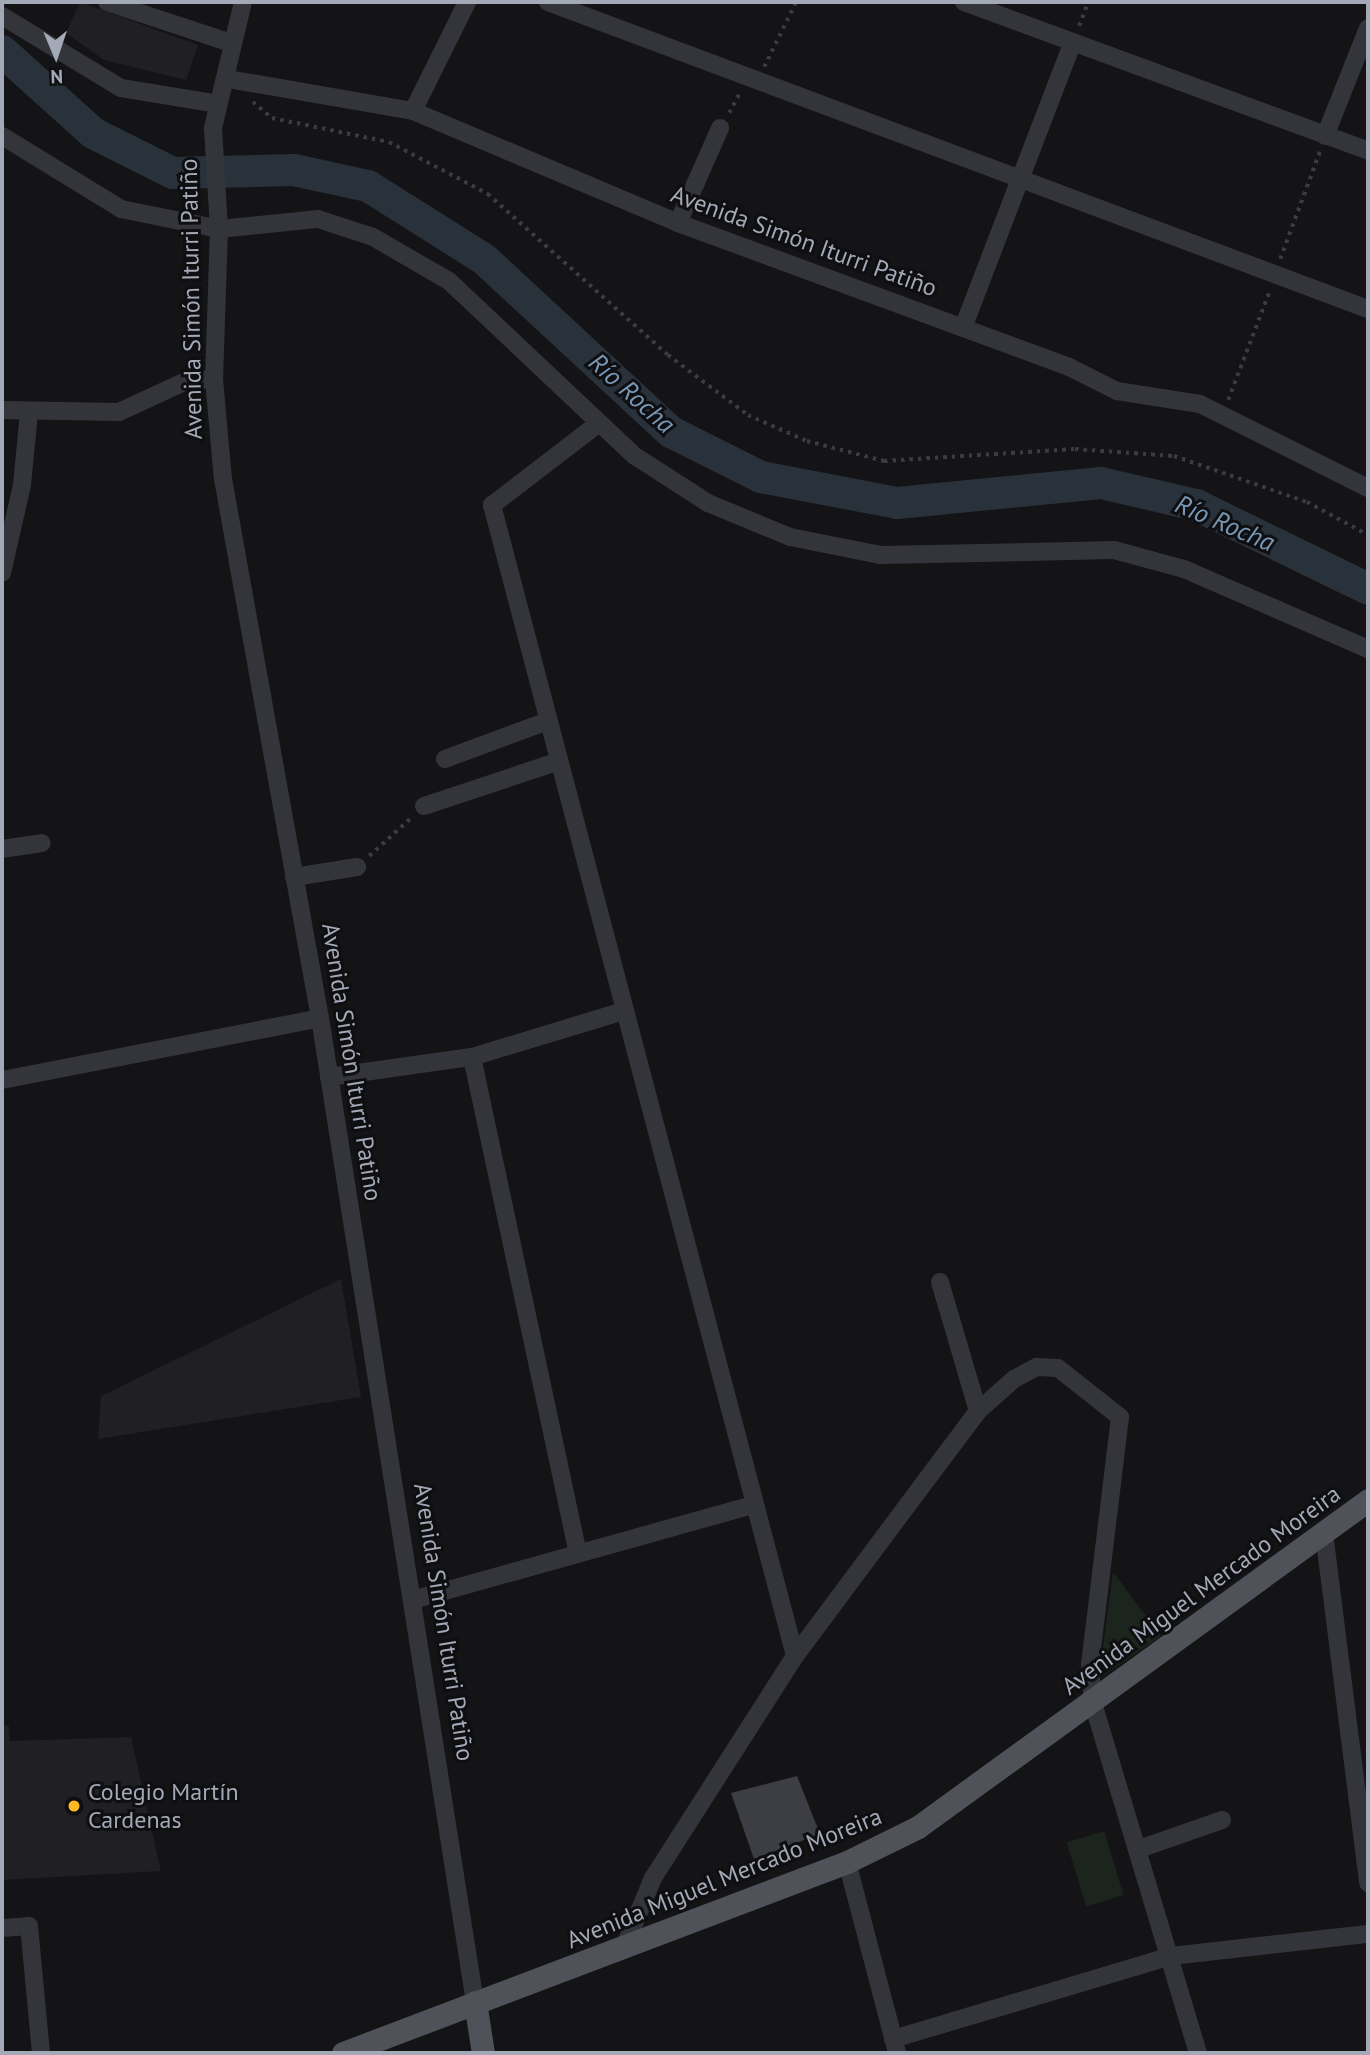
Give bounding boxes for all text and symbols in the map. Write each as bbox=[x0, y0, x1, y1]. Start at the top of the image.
north arrow bbox=[21, 21, 91, 91]
text: N bbox=[50, 65, 63, 89]
street label: Avenida Simón Iturri Patiño bbox=[174, 158, 208, 440]
street label: Avenida Simón Iturri Patiño bbox=[667, 179, 941, 303]
water label: Río Rocha bbox=[583, 346, 681, 440]
water label: Río Rocha bbox=[1171, 488, 1279, 558]
street label: Avenida Simón Iturri Patiño bbox=[316, 921, 388, 1203]
street label: Avenida Miguel Mercado Moreira bbox=[1056, 1479, 1346, 1701]
street label: Avenida Simón Iturri Patiño bbox=[408, 1481, 480, 1763]
place label: Colegio Martín Cardenas bbox=[88, 1778, 239, 1834]
marker: Colegio Martín Cardenas bbox=[66, 1798, 82, 1814]
street label: Avenida Miguel Mercado Moreira bbox=[562, 1801, 886, 1955]

